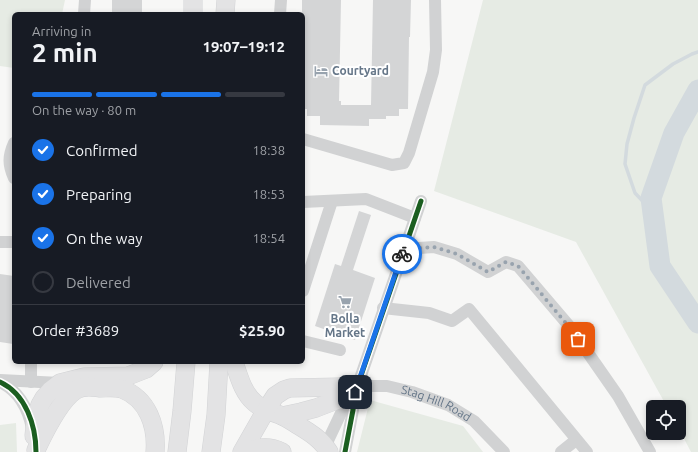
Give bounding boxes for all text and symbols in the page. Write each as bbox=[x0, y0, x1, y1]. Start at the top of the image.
text: Arriving in bbox=[32, 24, 91, 38]
text: 2 min bbox=[32, 38, 98, 67]
text: 19:07–19:12 bbox=[202, 38, 285, 55]
hotel icon: Courtyard bbox=[313, 63, 329, 79]
place label: Courtyard bbox=[332, 64, 389, 77]
text: On the way · 80 m bbox=[32, 103, 136, 117]
icon: check bbox=[32, 139, 54, 161]
text: Confirmed bbox=[66, 142, 138, 159]
text: 18:38 bbox=[252, 143, 285, 157]
icon: check bbox=[32, 183, 54, 205]
text: Preparing bbox=[66, 186, 132, 203]
text: 18:53 bbox=[252, 187, 285, 201]
icon: check bbox=[32, 227, 54, 249]
text: On the way bbox=[66, 230, 142, 247]
text: 18:54 bbox=[252, 231, 285, 245]
courier bbox=[382, 234, 422, 274]
icon: bike bbox=[391, 243, 413, 265]
text: Delivered bbox=[66, 274, 131, 291]
supermarket icon: Bolla Market bbox=[337, 294, 353, 310]
place label: Bolla Market bbox=[325, 312, 365, 339]
text: Order #3689 bbox=[32, 322, 119, 339]
text: $25.90 bbox=[239, 322, 285, 339]
pin bbox=[561, 322, 595, 356]
icon: bag bbox=[567, 328, 589, 350]
pin bbox=[338, 375, 372, 409]
icon: home bbox=[344, 381, 366, 403]
street label: Stag Hill Road bbox=[400, 383, 474, 424]
map controls bbox=[646, 400, 686, 440]
button: locate bbox=[646, 400, 686, 440]

